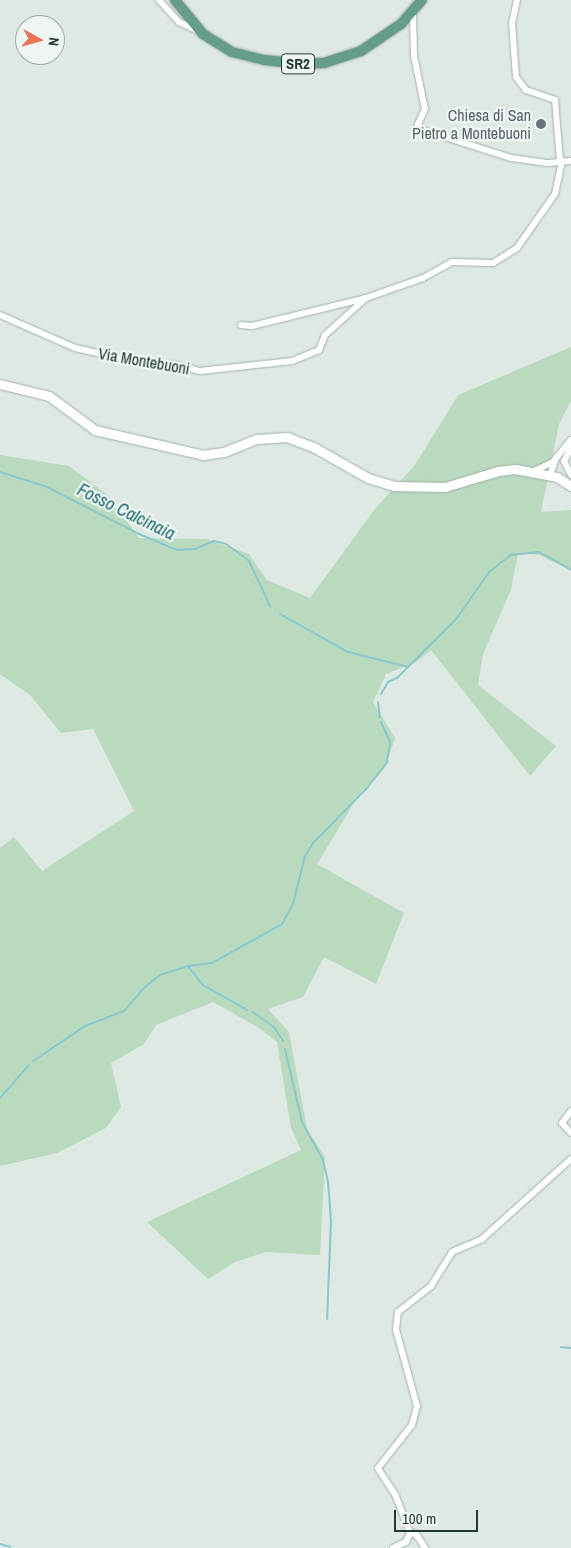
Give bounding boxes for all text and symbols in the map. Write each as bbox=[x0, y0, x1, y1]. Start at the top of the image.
north arrow bbox=[15, 15, 65, 65]
text: N bbox=[44, 36, 63, 47]
road number: SR2 bbox=[280, 52, 316, 76]
place label: Chiesa di San Pietro a Montebuoni bbox=[412, 105, 531, 143]
marker: Chiesa di San Pietro a Montebuoni bbox=[535, 118, 547, 130]
street label: Via Montebuoni bbox=[97, 344, 191, 378]
water label: Fosso Calcinaia bbox=[74, 479, 178, 545]
scale bar bbox=[396, 1500, 480, 1532]
text: 100 m bbox=[402, 1508, 436, 1529]

